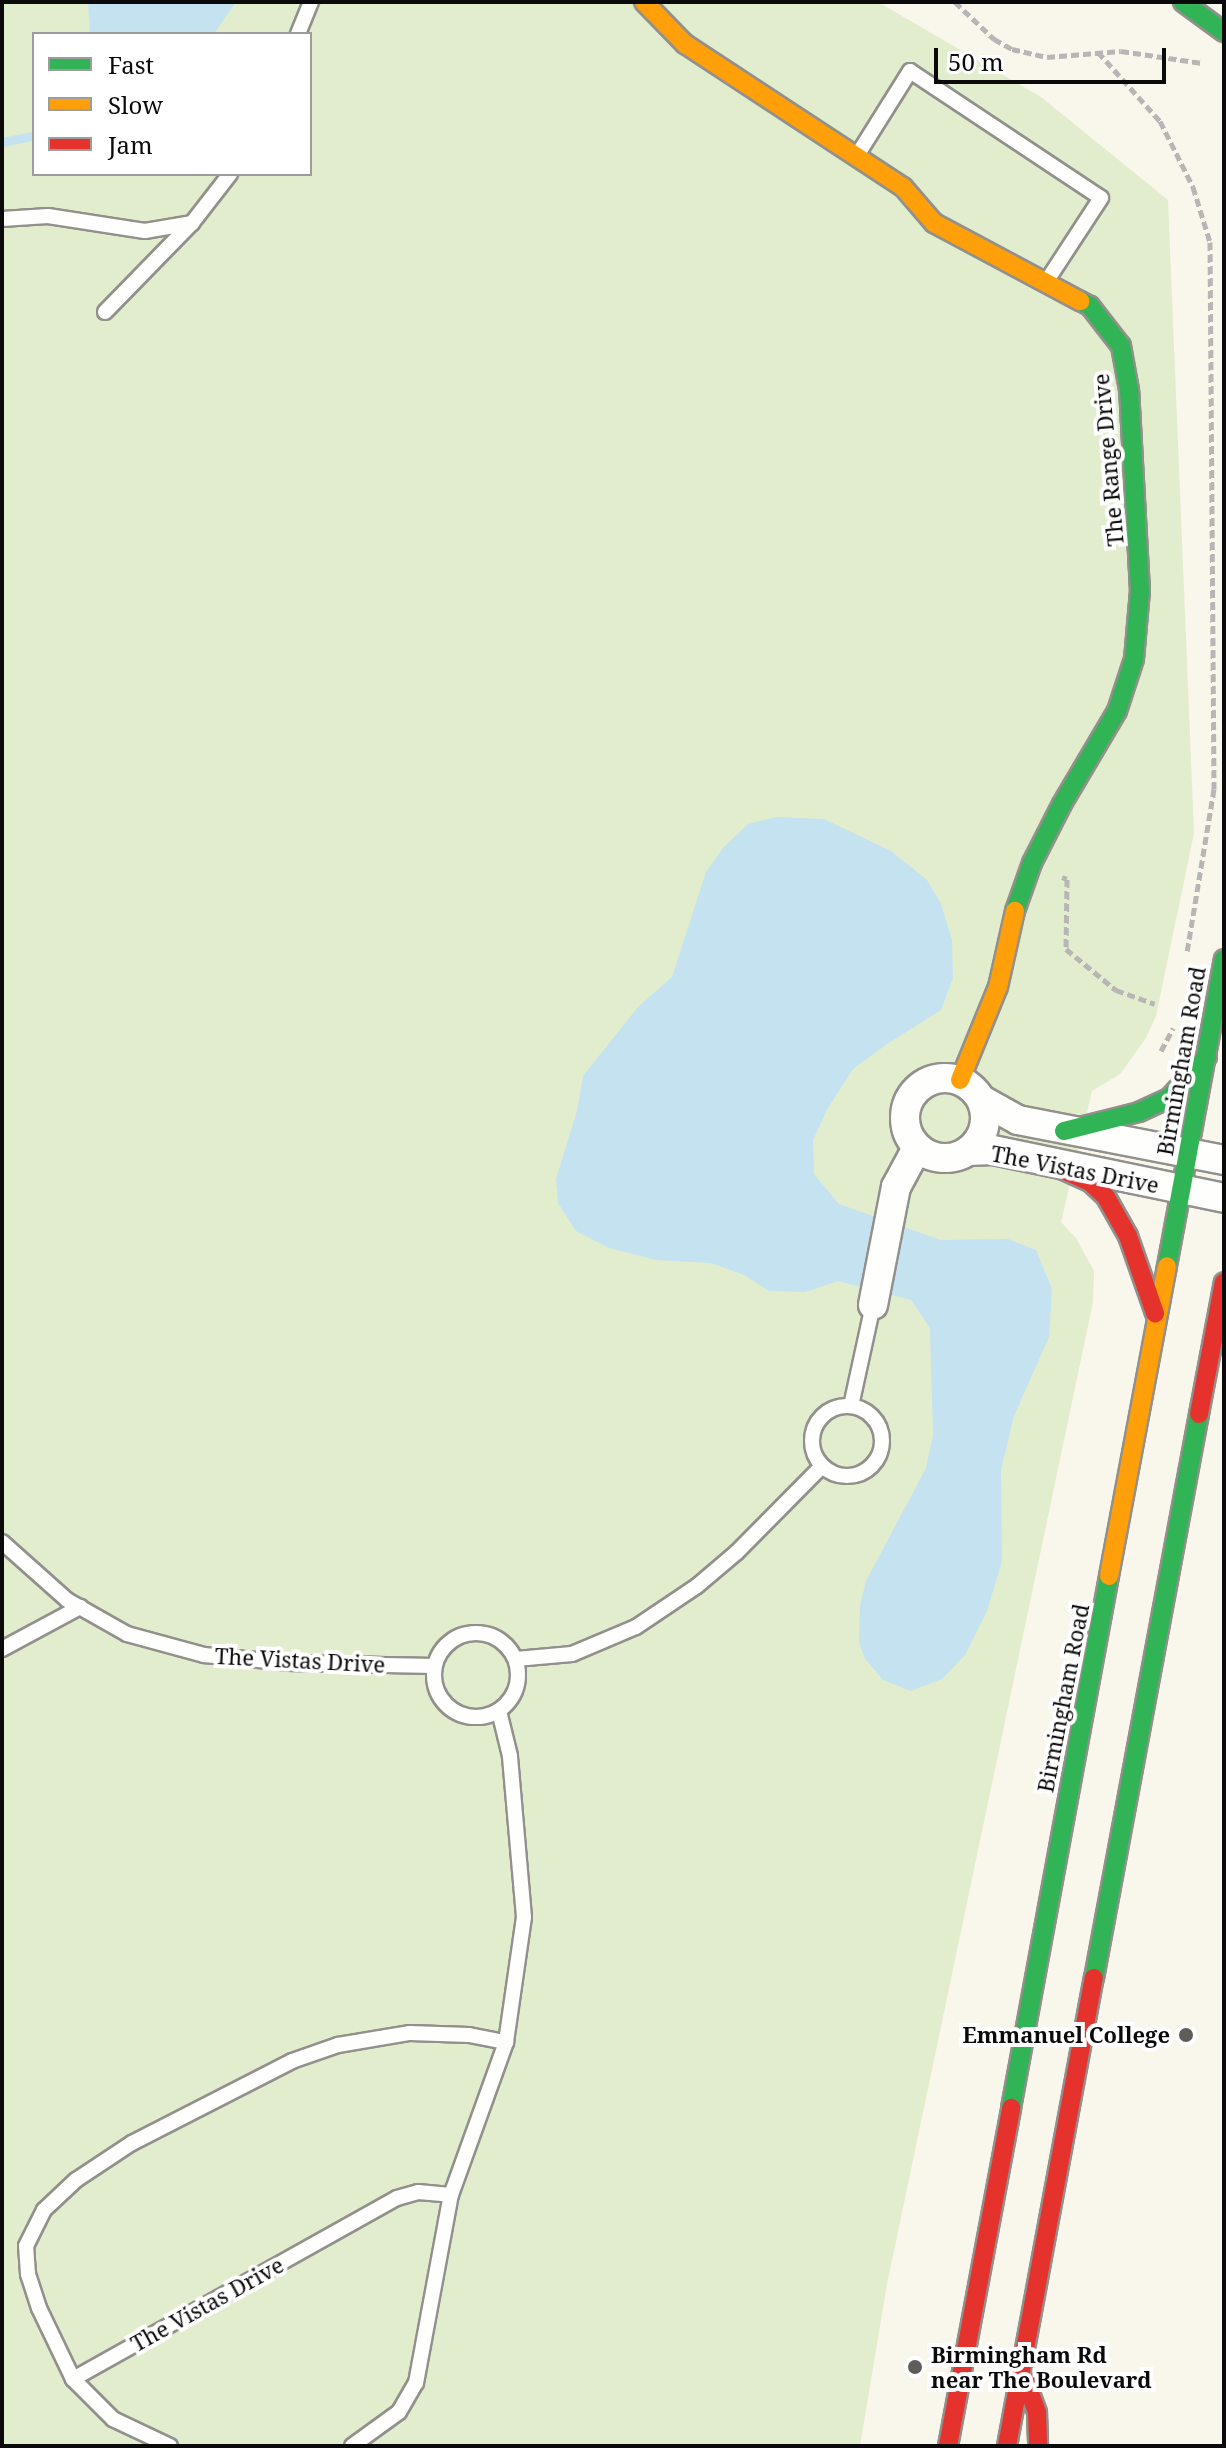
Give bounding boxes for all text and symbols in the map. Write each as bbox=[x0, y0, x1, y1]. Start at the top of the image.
legend bbox=[32, 32, 312, 176]
scale bar bbox=[938, 32, 1170, 82]
text: 50 m bbox=[948, 45, 1004, 78]
text: Fast bbox=[108, 48, 154, 81]
text: Slow bbox=[108, 88, 163, 121]
text: Jam bbox=[108, 128, 153, 161]
street label: The Range Drive bbox=[1087, 373, 1129, 547]
street label: Birmingham Road bbox=[1151, 964, 1211, 1158]
street label: The Vistas Drive bbox=[989, 1140, 1161, 1198]
street label: Birmingham Road bbox=[1032, 1601, 1094, 1795]
street label: The Vistas Drive bbox=[214, 1642, 386, 1678]
place label: Emmanuel College bbox=[962, 2022, 1170, 2048]
marker: Emmanuel College bbox=[1177, 2026, 1195, 2044]
street label: The Vistas Drive bbox=[126, 2251, 288, 2357]
place label: Birmingham Rd near The Boulevard bbox=[931, 2341, 1152, 2392]
marker: Birmingham Rd near The Boulevard bbox=[906, 2358, 924, 2376]

